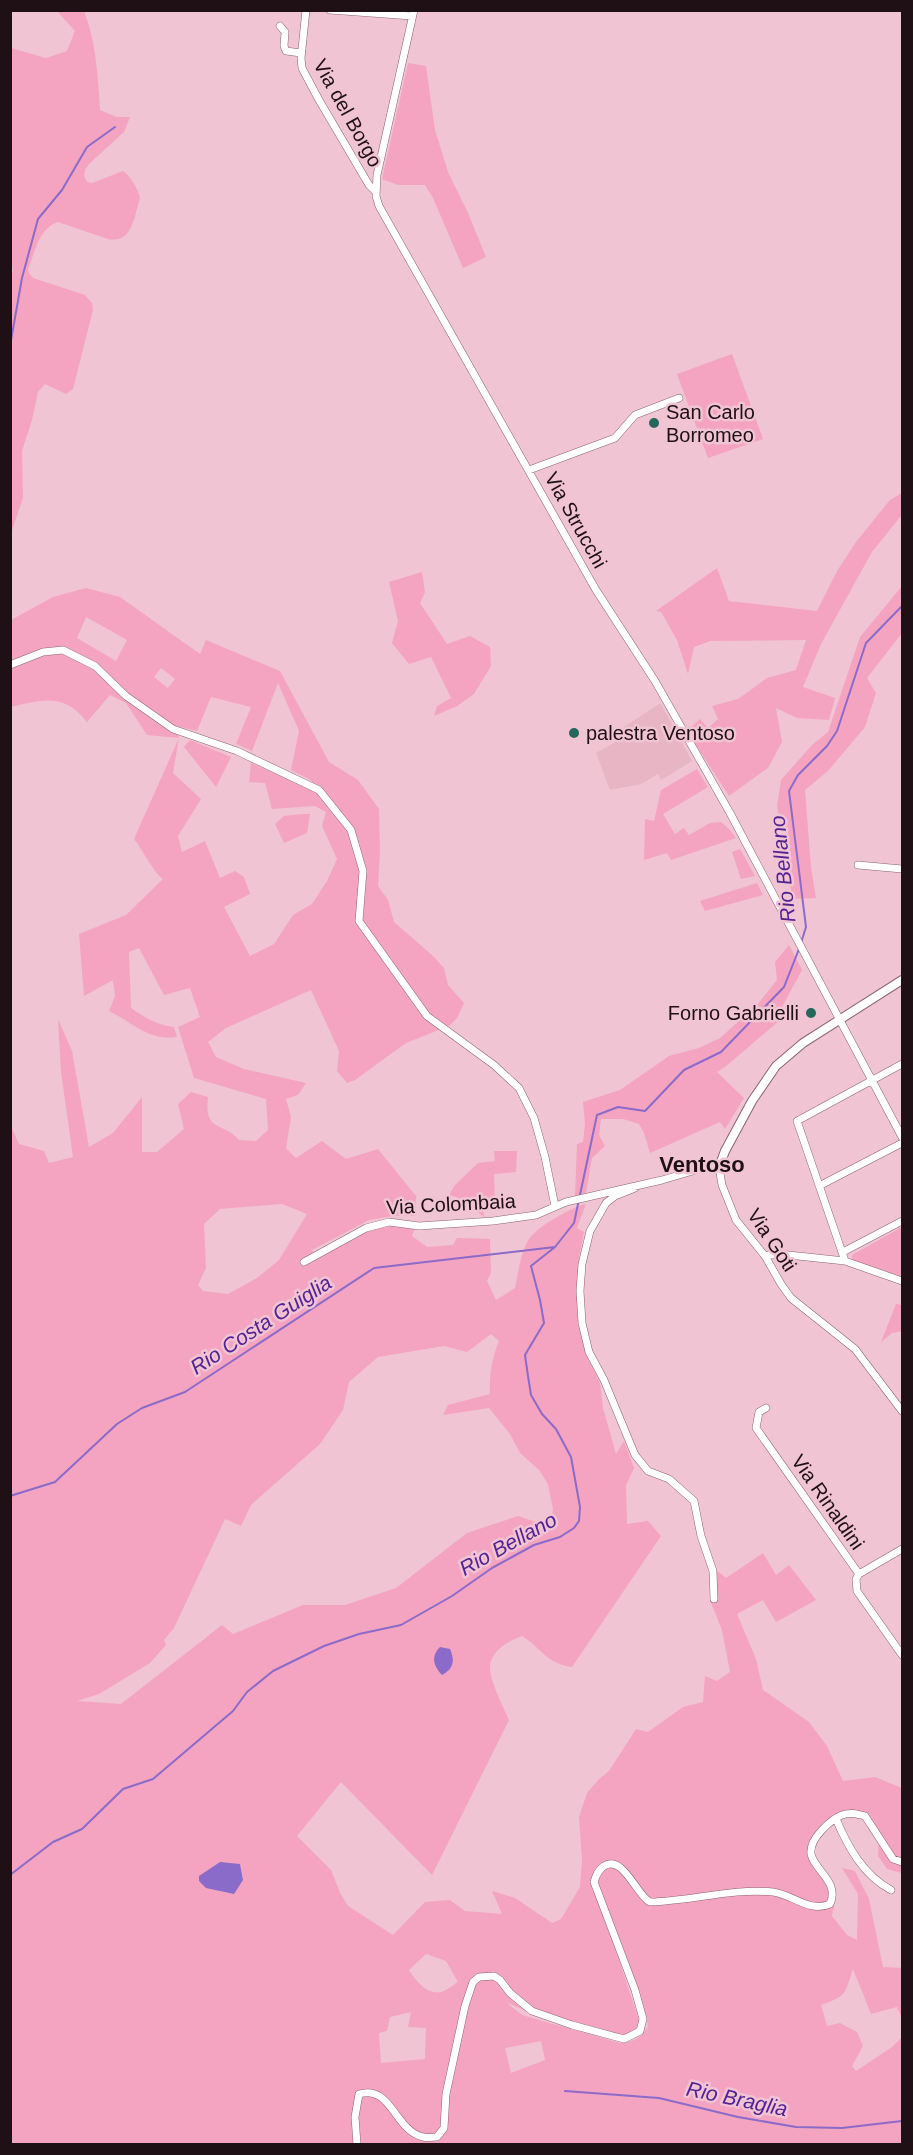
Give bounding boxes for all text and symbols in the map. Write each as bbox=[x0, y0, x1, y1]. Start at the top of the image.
street label: Via del Borgo bbox=[309, 55, 387, 171]
place label: San Carlo Borromeo bbox=[666, 401, 755, 446]
marker: San Carlo Borromeo bbox=[647, 416, 661, 430]
street label: Via Strucchi bbox=[541, 468, 611, 572]
place label: palestra Ventoso bbox=[586, 722, 735, 744]
marker: palestra Ventoso bbox=[567, 726, 581, 740]
water label: Rio Bellano bbox=[765, 814, 800, 924]
place label: Forno Gabrielli bbox=[668, 1002, 799, 1024]
marker: Forno Gabrielli bbox=[804, 1006, 818, 1020]
district label: Ventoso bbox=[659, 1152, 745, 1177]
street label: Via Colombaia bbox=[386, 1190, 517, 1218]
street label: Via Goti bbox=[743, 1205, 801, 1275]
water label: Rio Costa Guiglia bbox=[186, 1270, 336, 1379]
street label: Via Rinaldini bbox=[787, 1450, 869, 1554]
water label: Rio Bellano bbox=[455, 1507, 561, 1580]
water label: Rio Braglia bbox=[684, 2077, 790, 2120]

